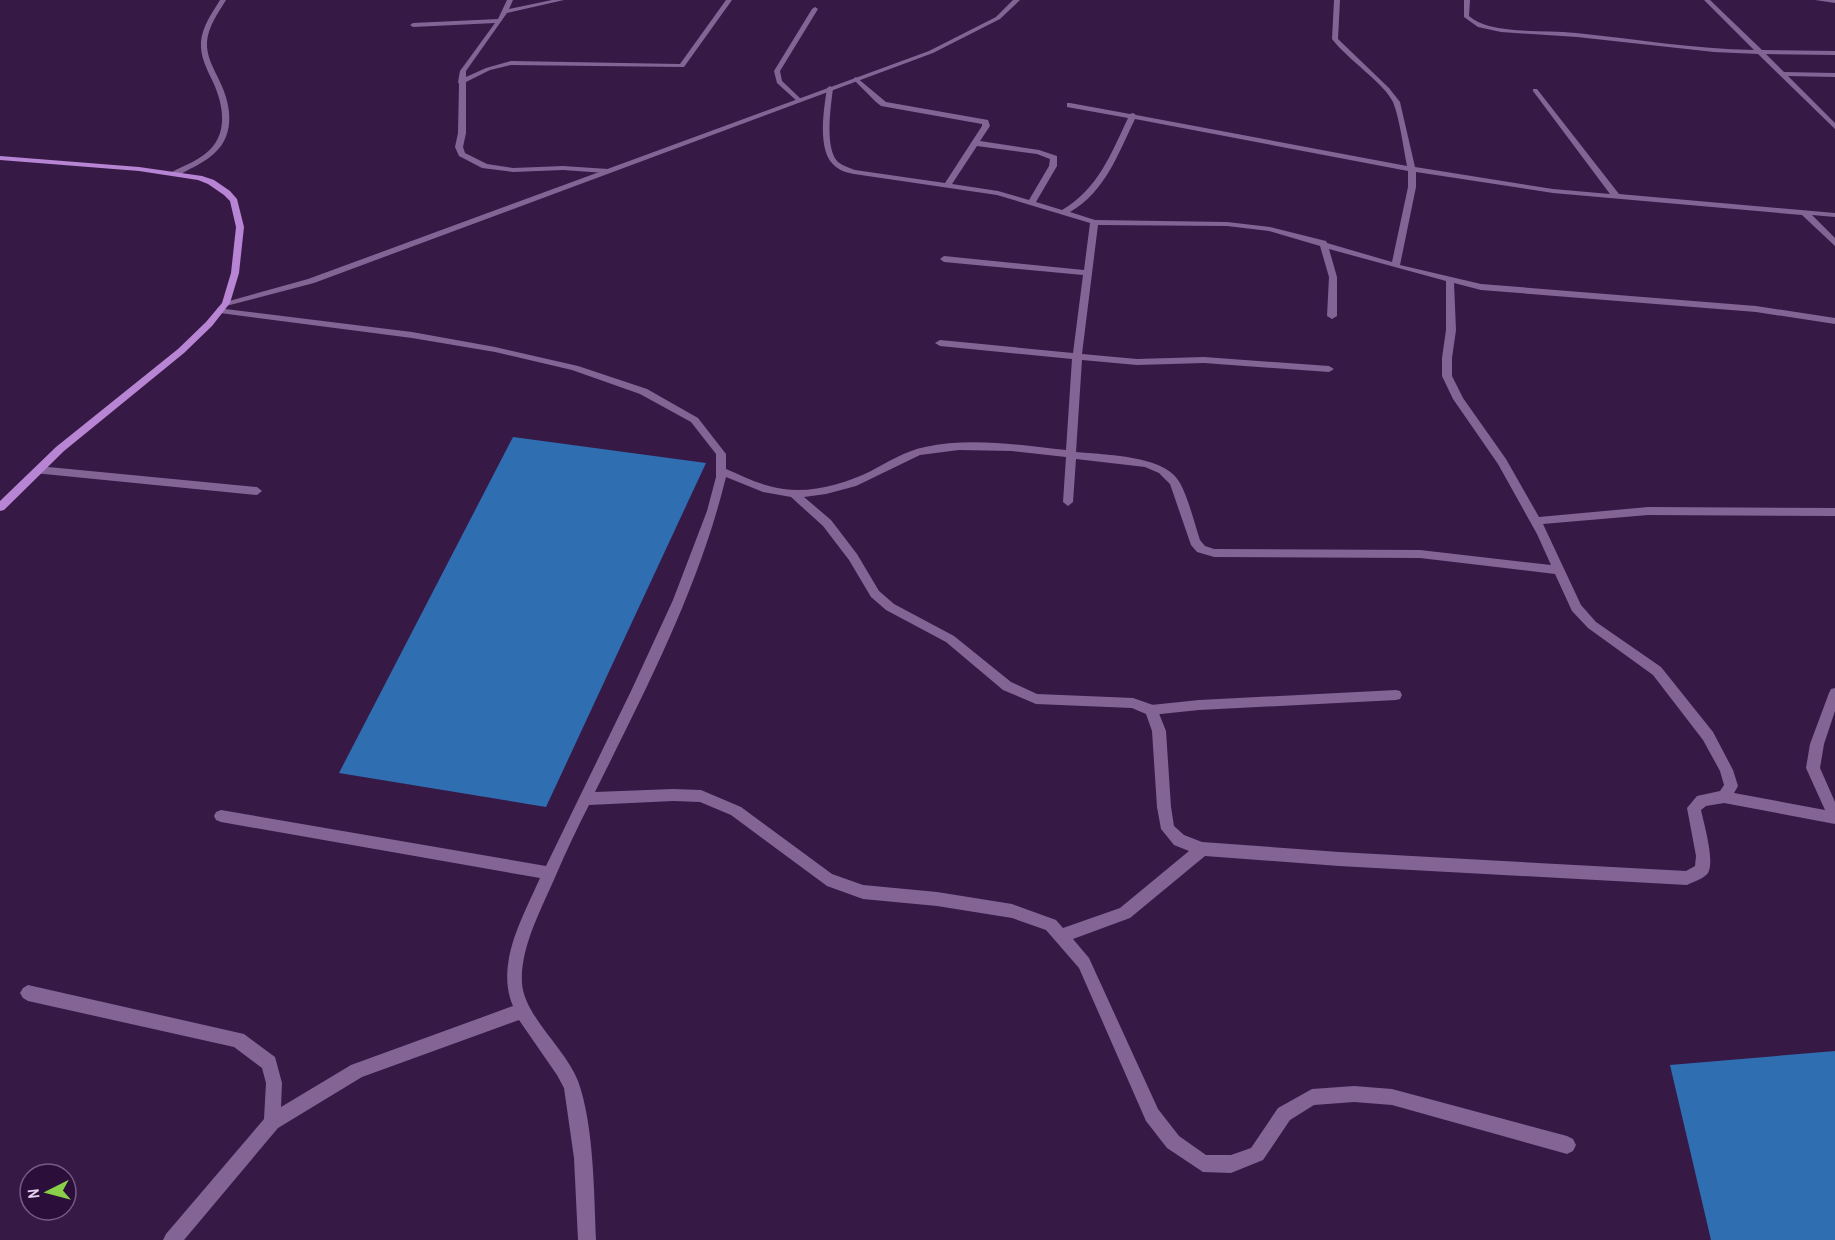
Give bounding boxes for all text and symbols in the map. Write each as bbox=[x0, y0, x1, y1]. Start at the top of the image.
north arrow bbox=[18, 1162, 78, 1222]
text: N bbox=[22, 1188, 45, 1199]

